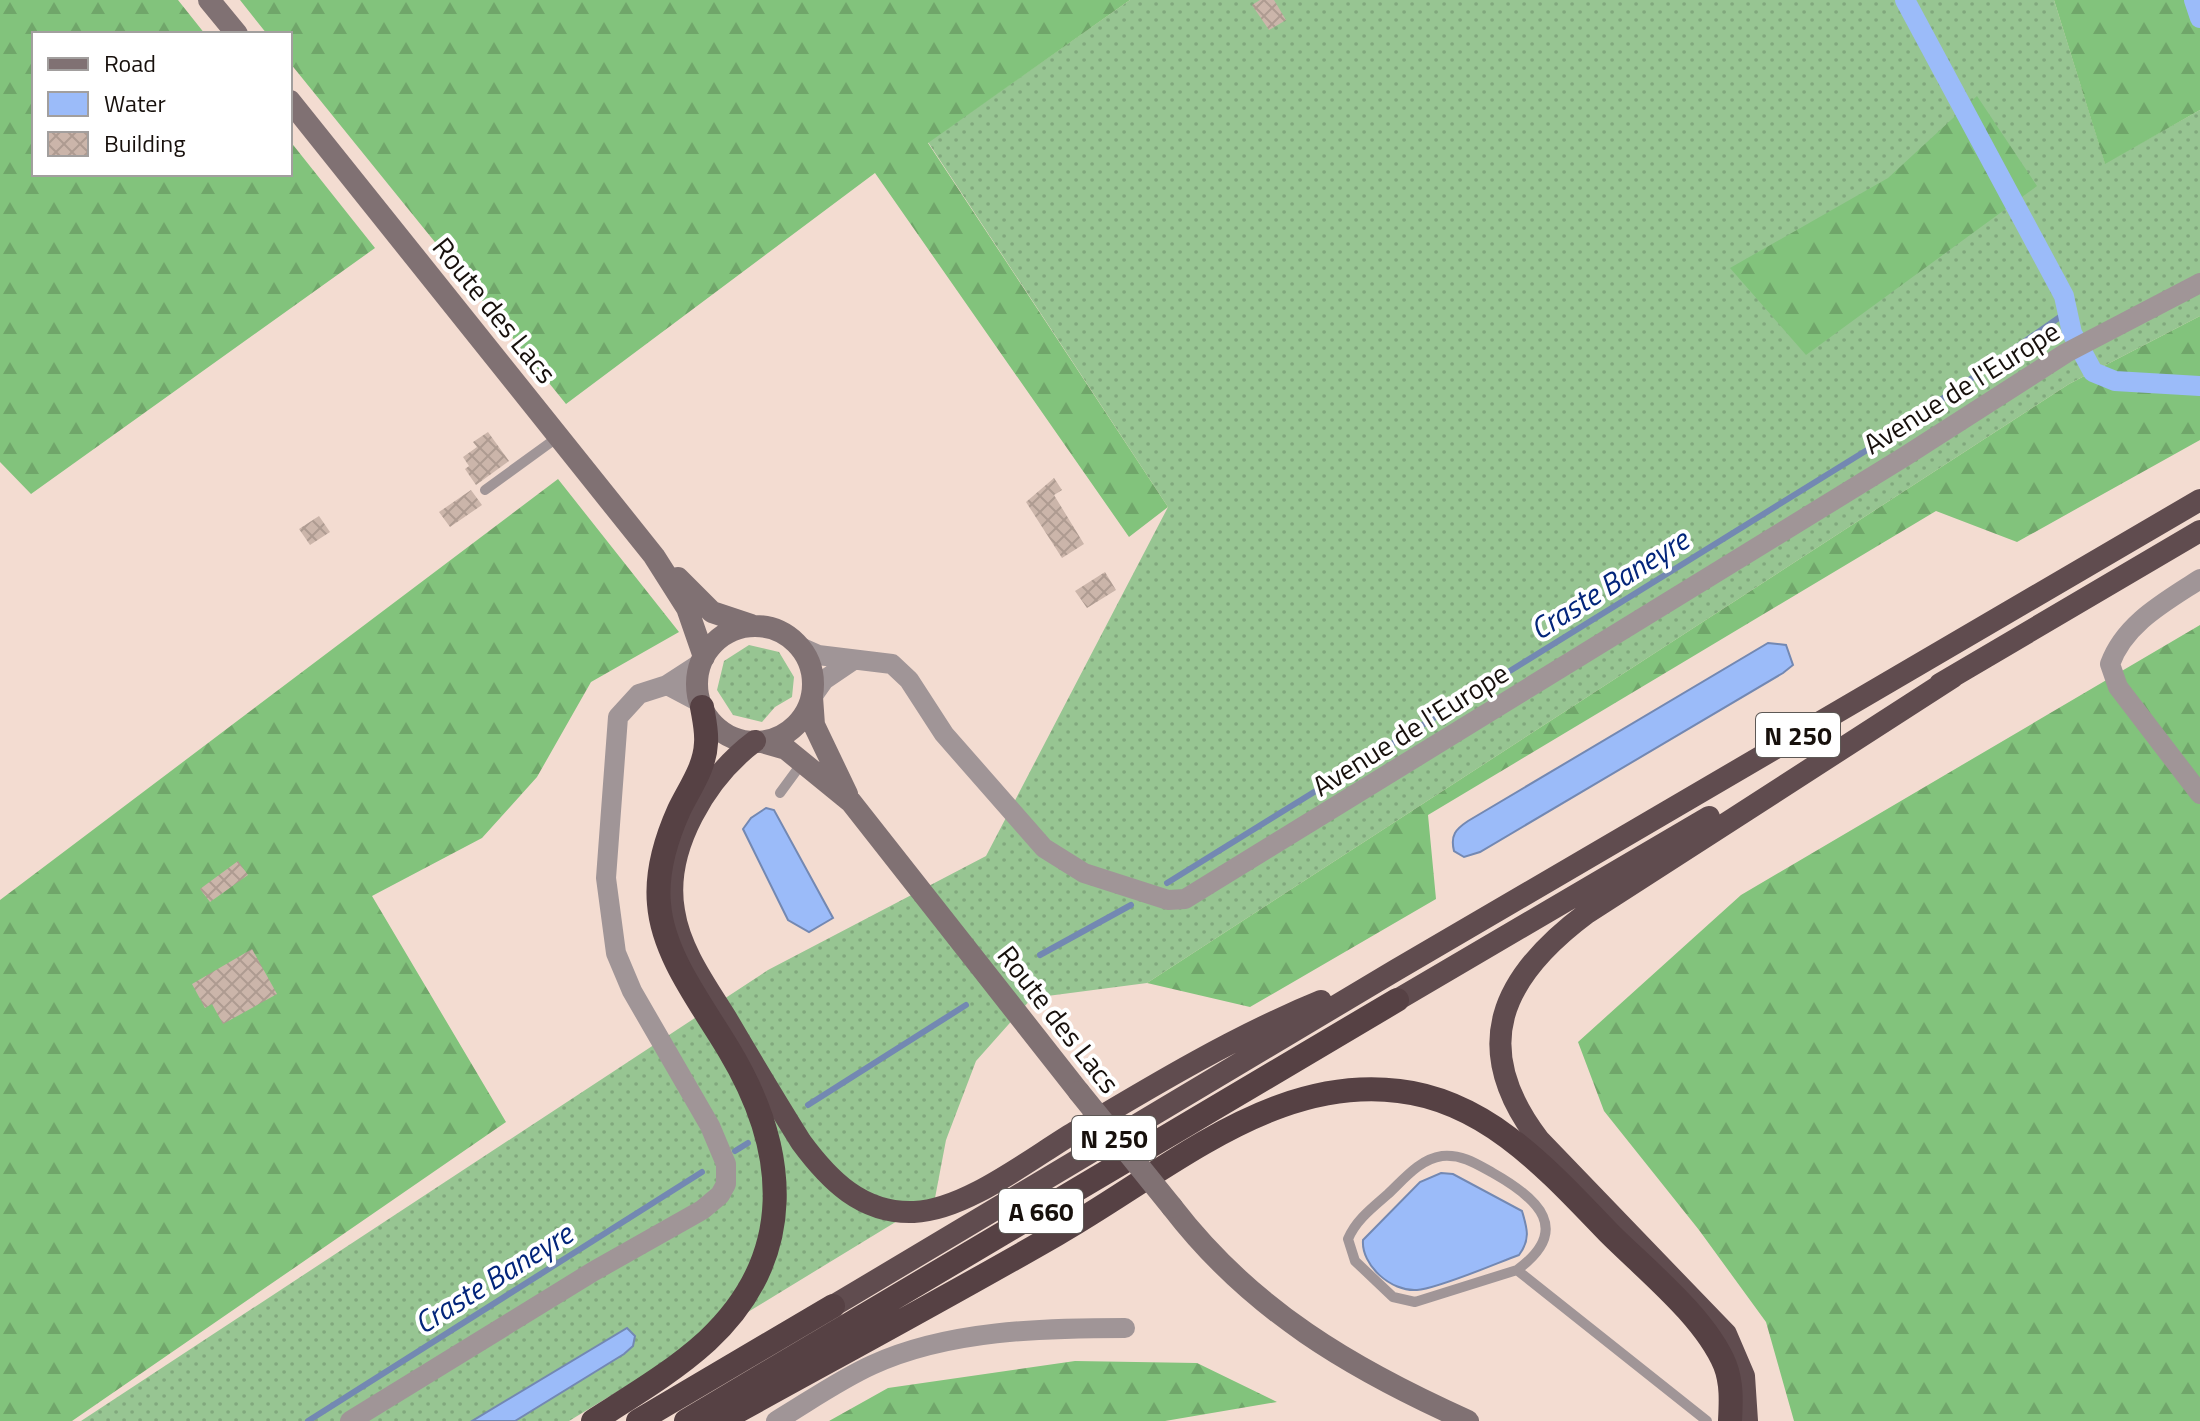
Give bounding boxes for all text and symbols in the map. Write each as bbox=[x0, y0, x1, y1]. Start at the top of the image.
legend bbox=[32, 32, 292, 176]
text: Road bbox=[104, 45, 156, 81]
text: Water bbox=[104, 85, 166, 121]
text: Building bbox=[104, 125, 186, 161]
street label: Route des Lacs bbox=[422, 227, 568, 393]
street label: Avenue de l'Europe bbox=[1854, 309, 2068, 465]
water label: Craste Baneyre bbox=[1521, 516, 1699, 651]
street label: Avenue de l'Europe bbox=[1303, 651, 1517, 807]
road number: N 250 bbox=[1756, 713, 1840, 757]
street label: Route des Lacs bbox=[987, 936, 1131, 1102]
road number: N 250 bbox=[1072, 1116, 1156, 1160]
road number: A 660 bbox=[999, 1189, 1083, 1233]
water label: Craste Baneyre bbox=[405, 1210, 583, 1345]

